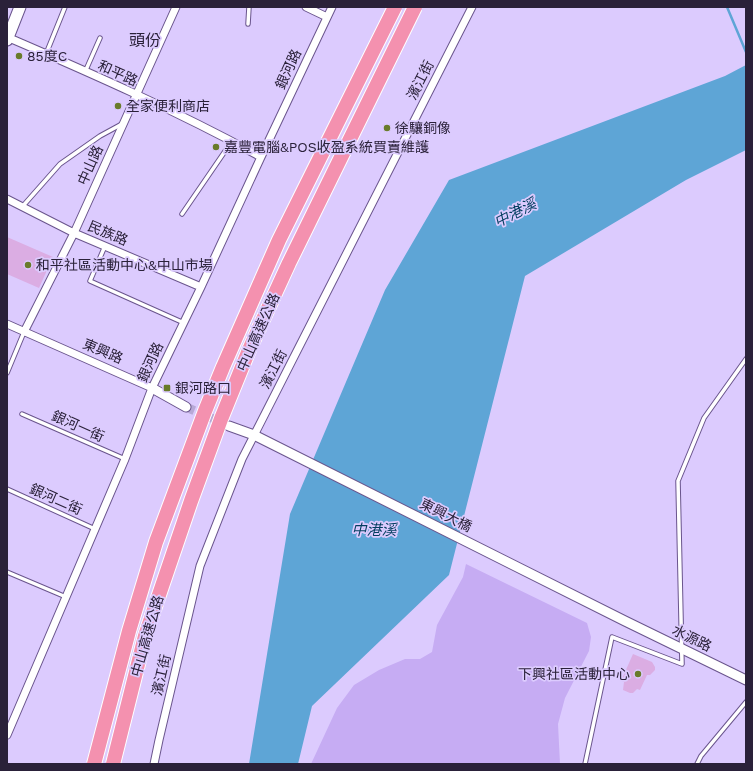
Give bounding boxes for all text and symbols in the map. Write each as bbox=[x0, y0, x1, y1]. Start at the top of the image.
district label: 頭份 bbox=[129, 31, 161, 50]
street label: 銀河路 bbox=[272, 47, 304, 91]
place label: 85度C bbox=[27, 48, 67, 64]
marker: 85度C bbox=[14, 51, 24, 61]
street label: 和平路 bbox=[96, 57, 140, 89]
street label: 濱江街 bbox=[403, 58, 437, 102]
place label: 全家便利商店 bbox=[126, 98, 210, 114]
marker: 全家便利商店 bbox=[113, 101, 123, 111]
place label: 徐驤銅像 bbox=[395, 120, 451, 136]
marker: 徐驤銅像 bbox=[382, 123, 392, 133]
place label: 嘉豐電腦&POS收盈系統買賣維護 bbox=[224, 139, 430, 155]
marker: 嘉豐電腦&POS收盈系統買賣維護 bbox=[211, 142, 221, 152]
street label: 中山路 bbox=[74, 143, 106, 187]
water label: 中港溪 bbox=[491, 194, 541, 231]
street label: 民族路 bbox=[86, 217, 130, 249]
place label: 和平社區活動中心&中山市場 bbox=[36, 257, 213, 273]
marker: 和平社區活動中心&中山市場 bbox=[23, 260, 33, 270]
street label: 中山高速公路 bbox=[234, 290, 282, 374]
street label: 東興路 bbox=[81, 335, 125, 367]
street label: 銀河路 bbox=[134, 340, 166, 384]
street label: 濱江街 bbox=[256, 347, 290, 391]
place label: 銀河路口 bbox=[175, 380, 231, 396]
marker: 銀河路口 bbox=[162, 383, 172, 393]
street label: 銀河一街 bbox=[49, 407, 107, 445]
street label: 銀河二街 bbox=[27, 480, 85, 518]
street label: 東興大橋 bbox=[417, 495, 475, 535]
water label: 中港溪 bbox=[351, 521, 398, 539]
street label: 中山高速公路 bbox=[128, 593, 166, 679]
street label: 水源路 bbox=[670, 622, 714, 654]
street label: 濱江街 bbox=[148, 653, 174, 697]
place label: 下興社區活動中心 bbox=[518, 666, 630, 682]
marker: 下興社區活動中心 bbox=[633, 669, 643, 679]

